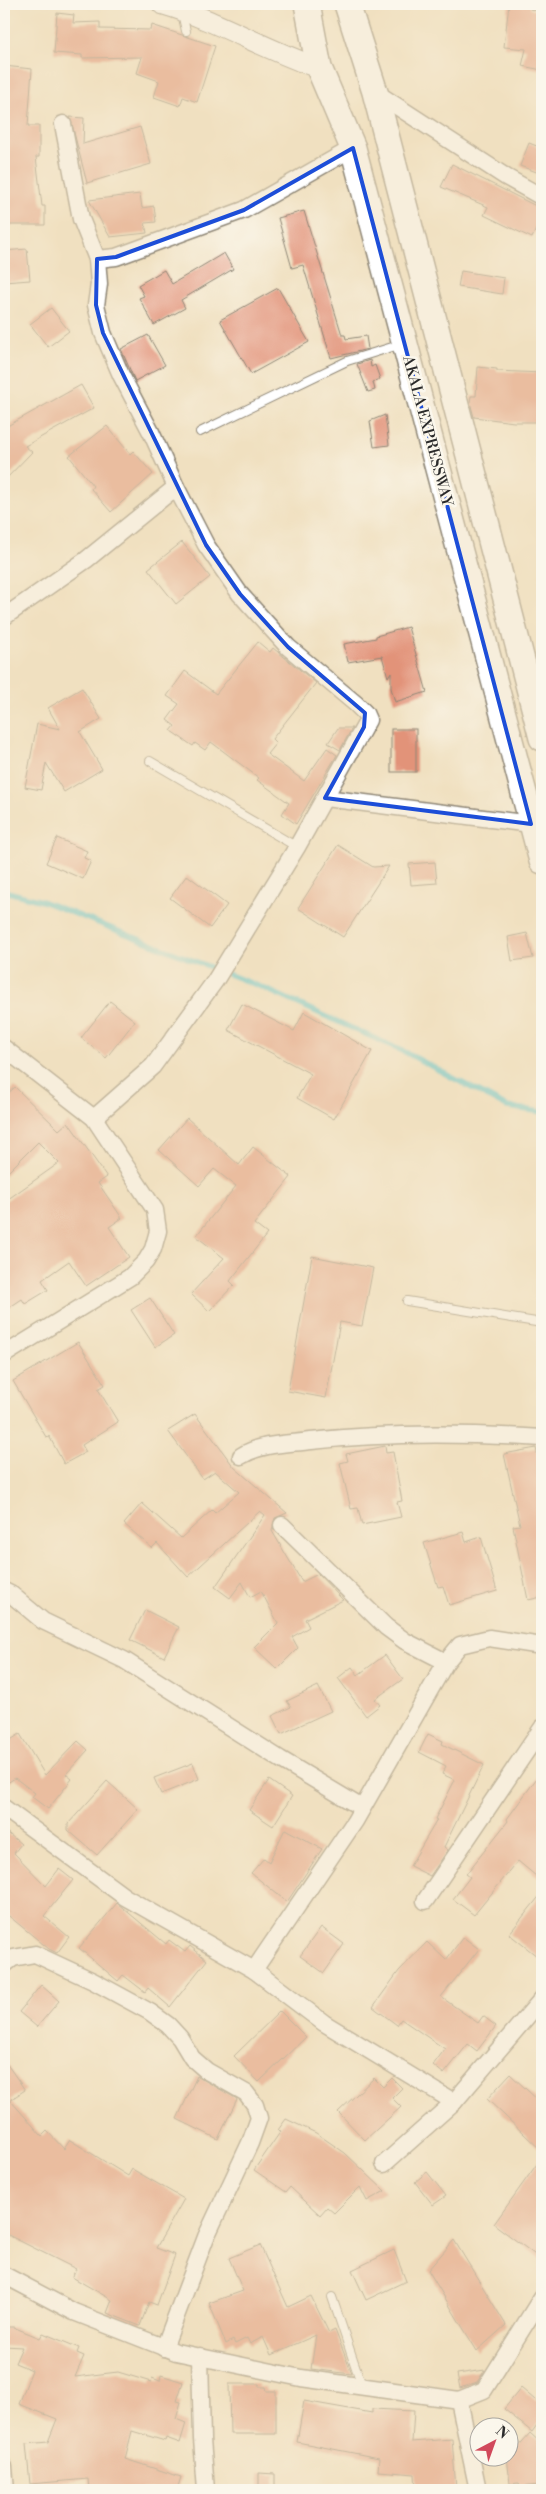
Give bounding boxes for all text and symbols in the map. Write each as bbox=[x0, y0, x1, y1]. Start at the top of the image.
street label: AKALA EXPRESSWAY bbox=[398, 353, 457, 510]
north arrow bbox=[468, 2416, 518, 2466]
text: N bbox=[492, 2423, 512, 2443]

